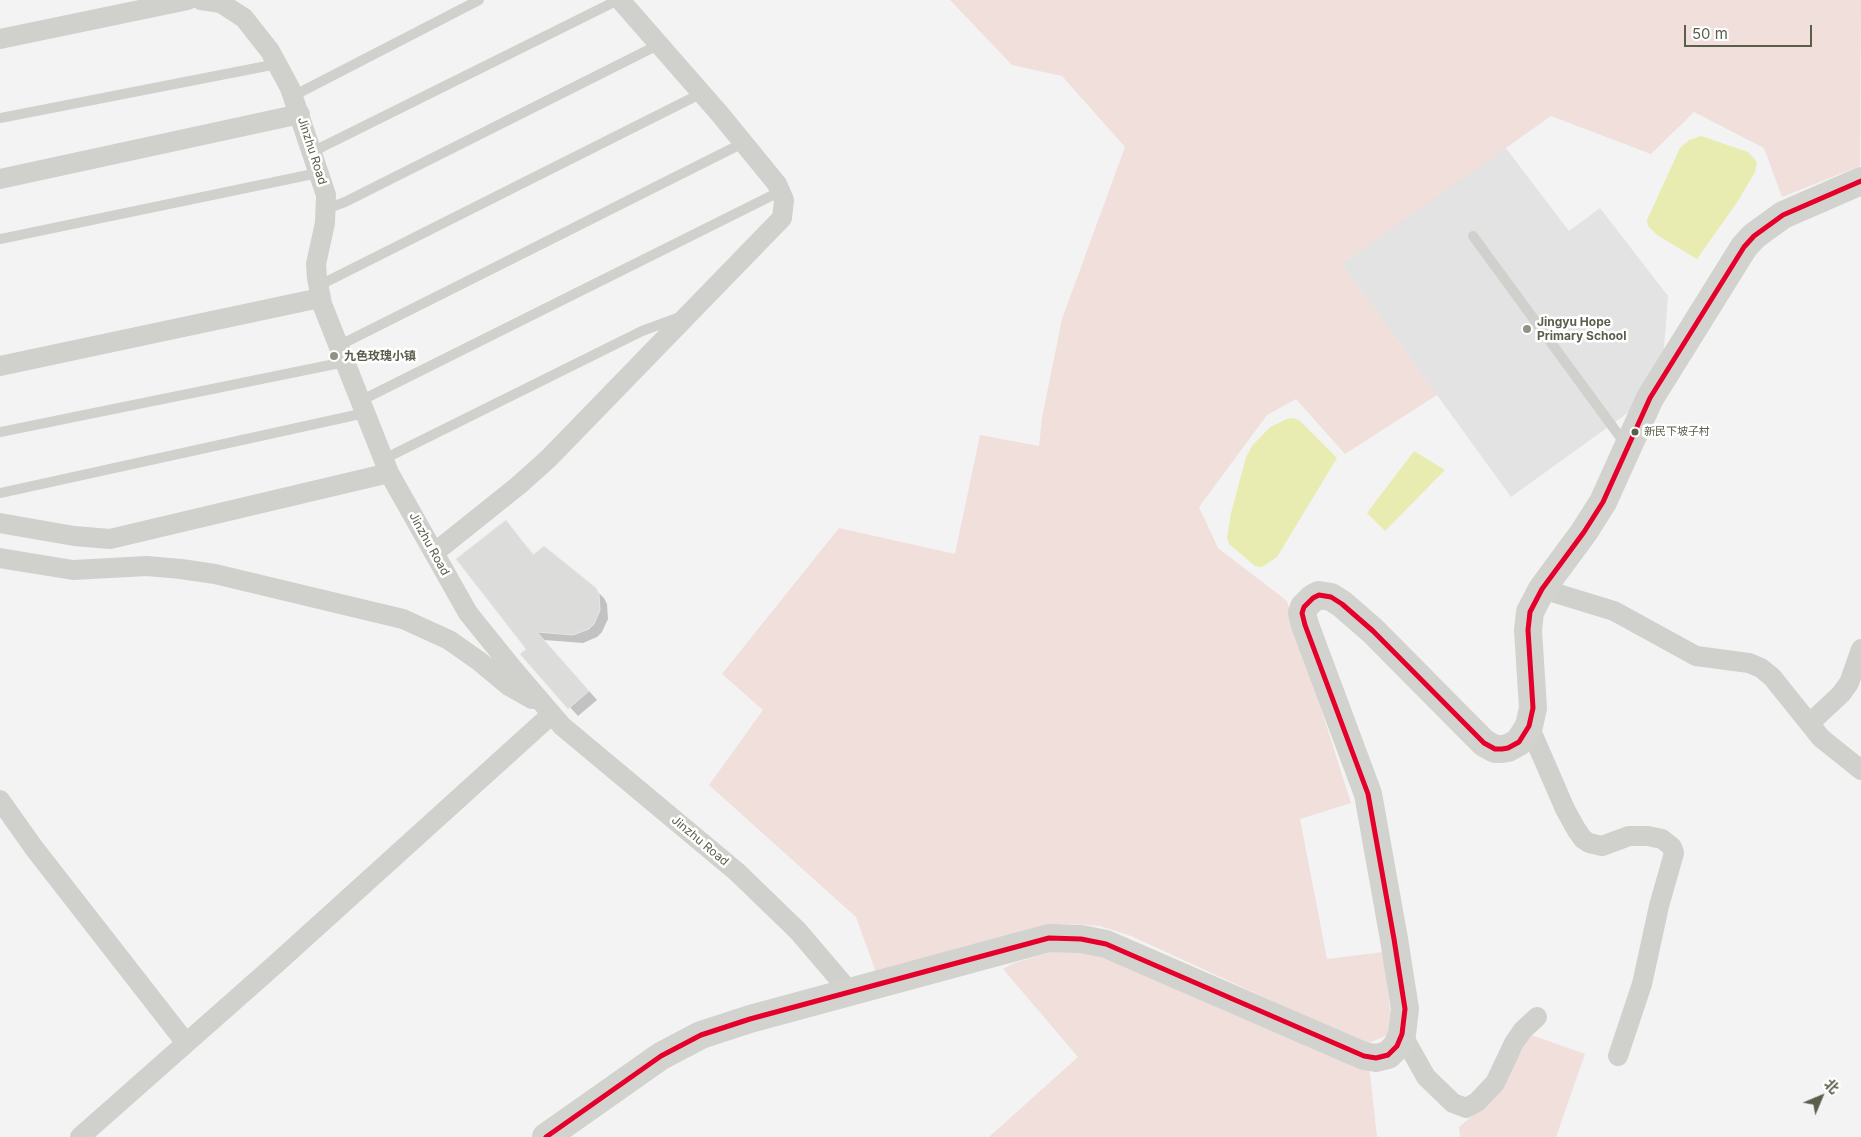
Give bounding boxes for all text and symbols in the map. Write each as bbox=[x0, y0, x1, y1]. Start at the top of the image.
scale bar bbox=[1686, 15, 1814, 47]
text: 50 m bbox=[1692, 24, 1728, 43]
street label: Jinzhu Road bbox=[294, 115, 330, 187]
place label: Jingyu Hope Primary School bbox=[1537, 315, 1626, 343]
marker: Jingyu Hope Primary School bbox=[1521, 323, 1533, 335]
place label: 九色玫瑰小镇 bbox=[344, 349, 416, 363]
marker: 九色玫瑰小镇 bbox=[328, 350, 340, 362]
place label: 新民下坡子村 bbox=[1644, 425, 1710, 439]
marker: 新民下坡子村 bbox=[1630, 427, 1640, 437]
street label: Jinzhu Road bbox=[406, 510, 452, 578]
street label: Jinzhu Road bbox=[669, 813, 731, 869]
north arrow bbox=[1796, 1072, 1846, 1122]
text: 北 bbox=[1821, 1075, 1843, 1097]

